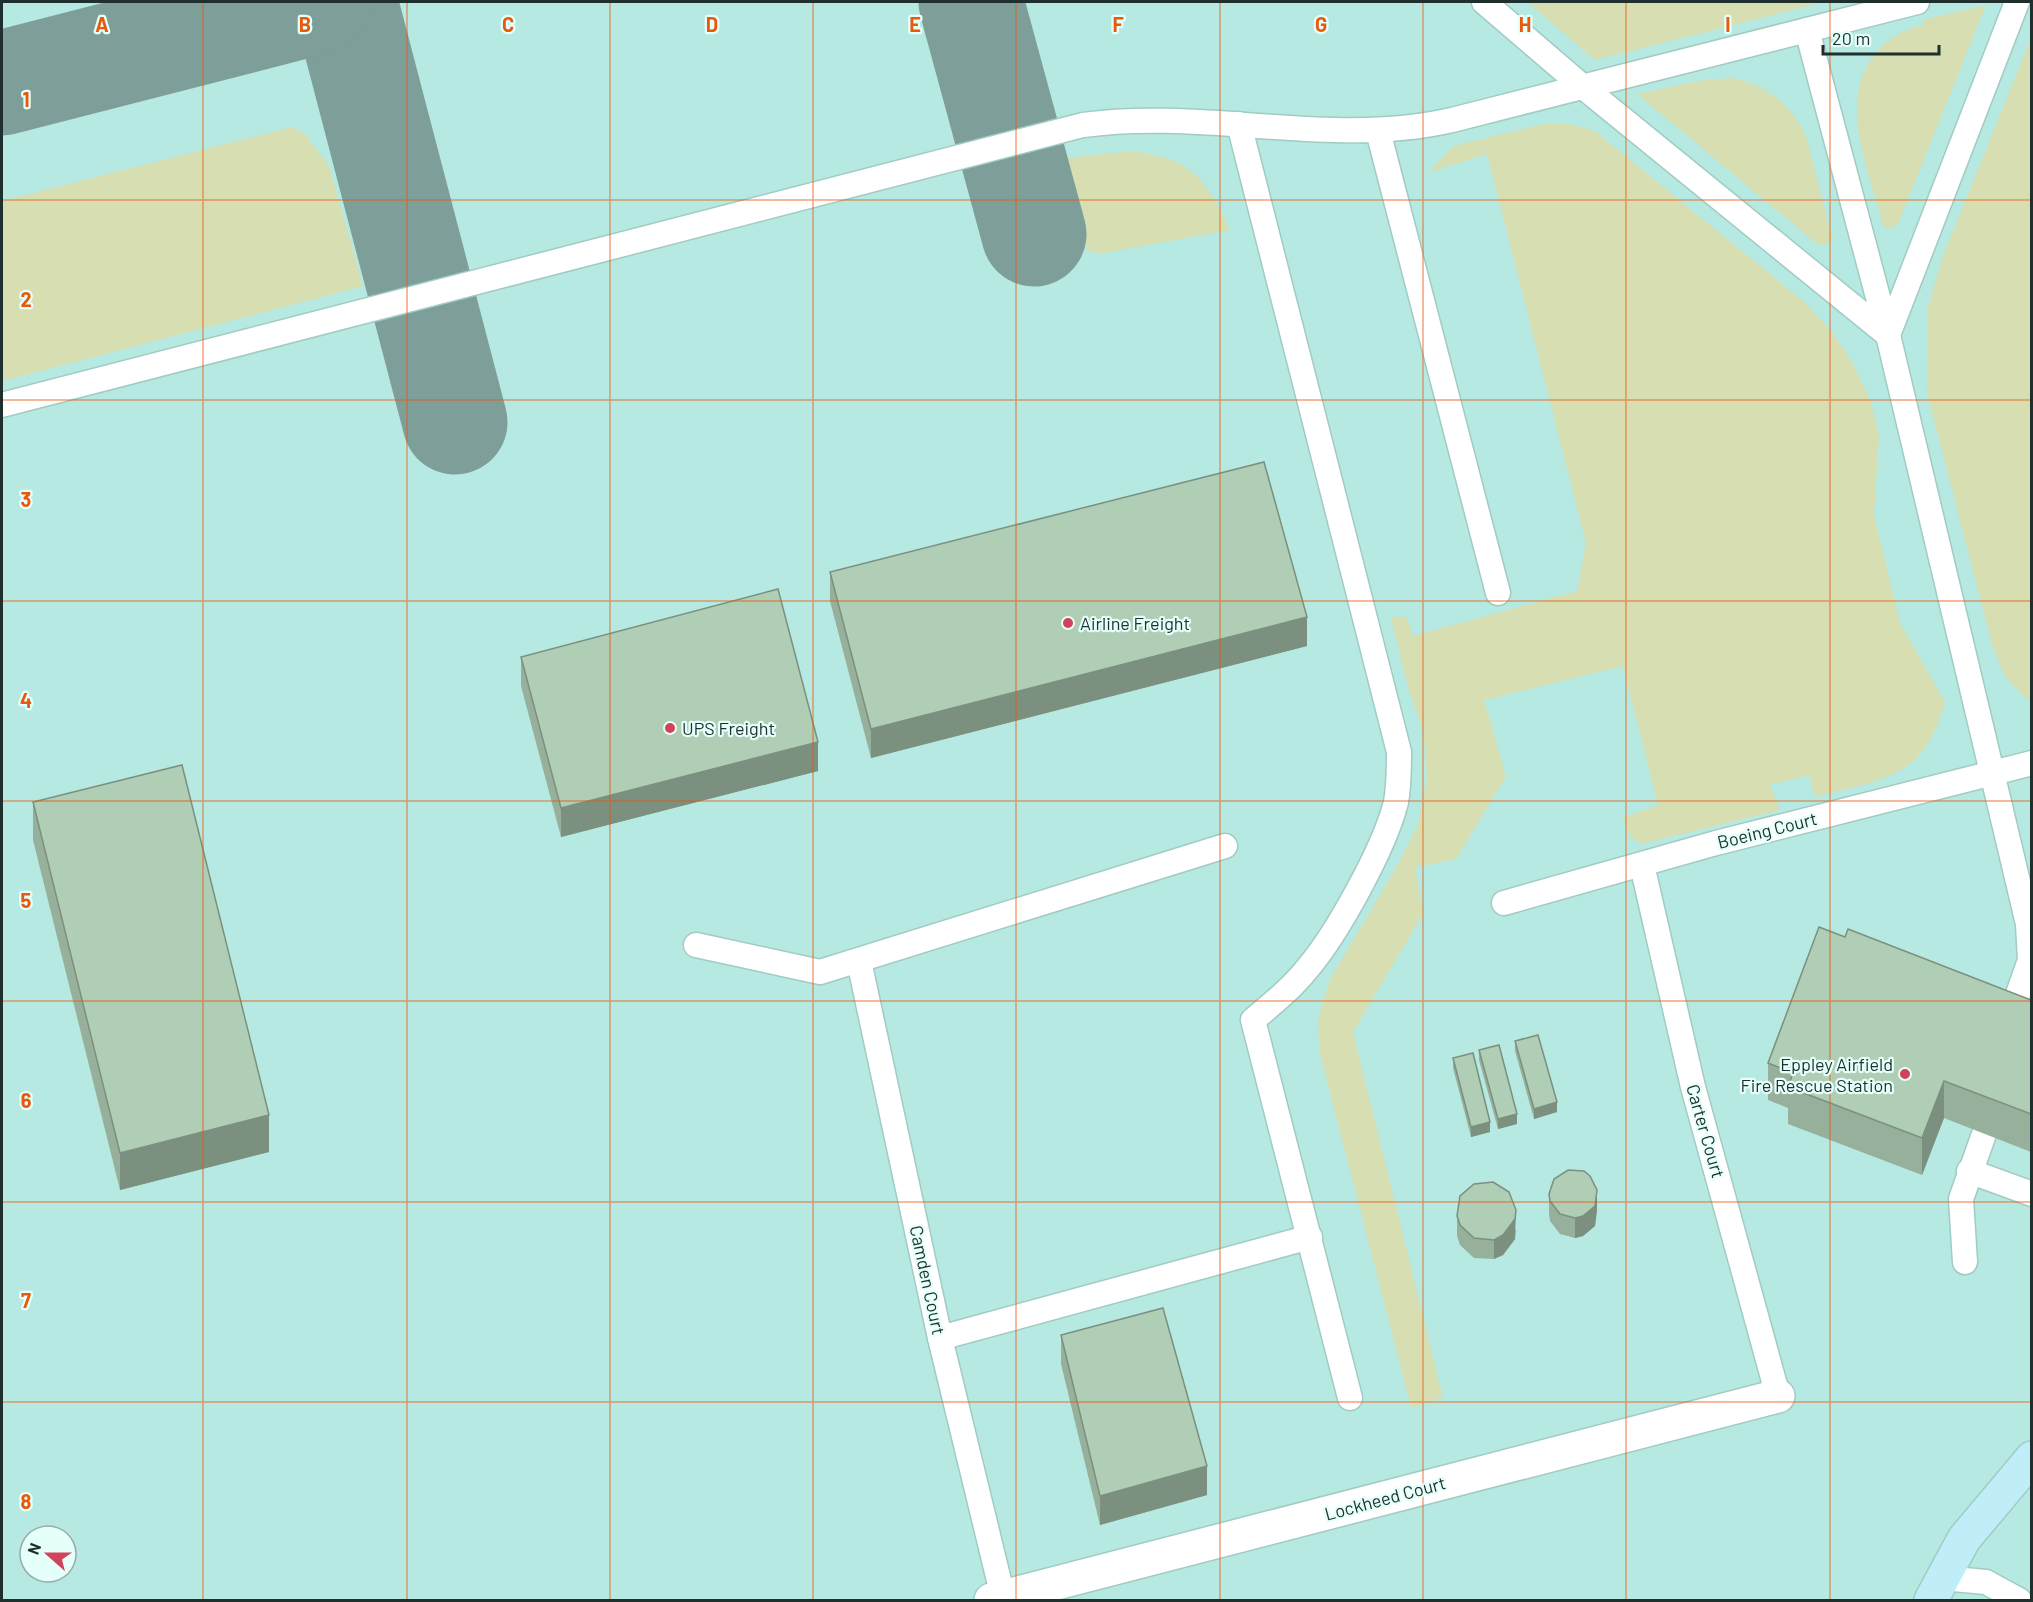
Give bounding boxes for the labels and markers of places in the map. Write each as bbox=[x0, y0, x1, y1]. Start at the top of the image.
place label: Airline Freight bbox=[1080, 612, 1190, 634]
marker: Airline Freight bbox=[1061, 616, 1075, 630]
place label: UPS Freight bbox=[682, 717, 775, 739]
marker: UPS Freight bbox=[663, 721, 677, 735]
place label: Eppley Airfield Fire Rescue Station bbox=[1740, 1053, 1893, 1096]
marker: Eppley Airfield Fire Rescue Station bbox=[1898, 1067, 1912, 1081]

